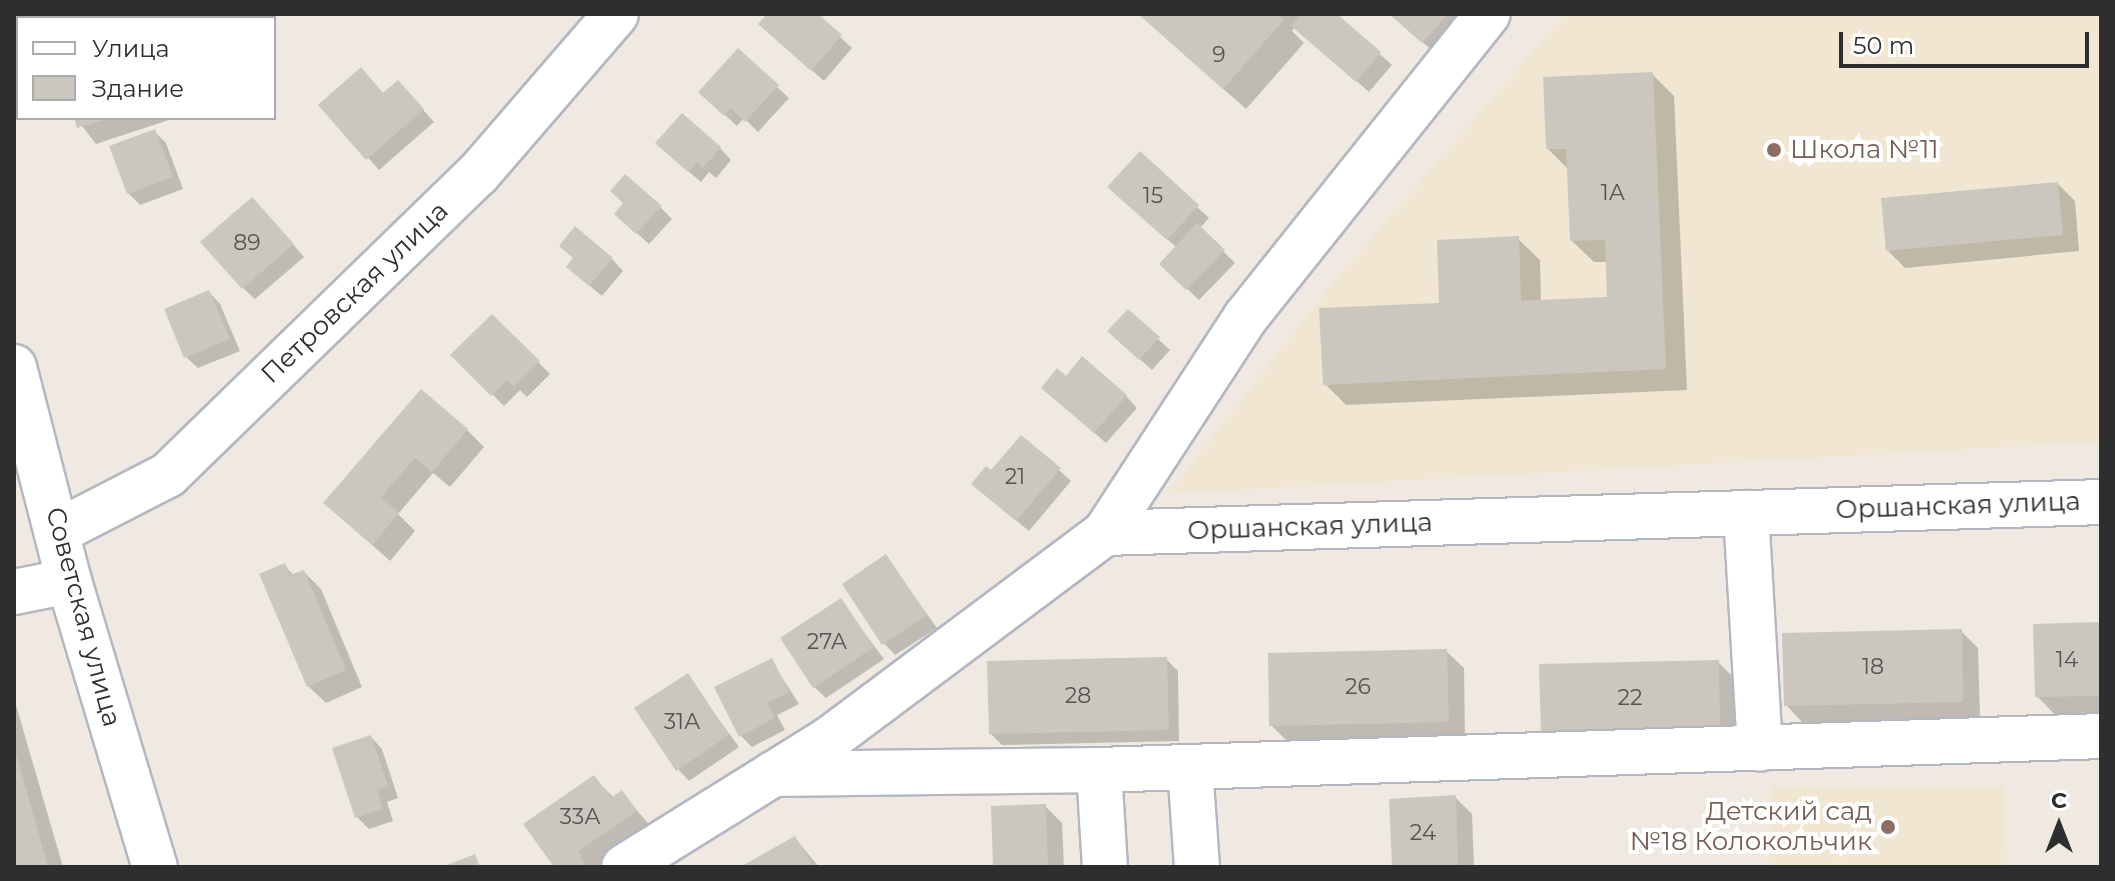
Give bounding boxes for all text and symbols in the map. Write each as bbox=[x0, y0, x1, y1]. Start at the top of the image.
legend bbox=[16, 16, 276, 120]
scale bar bbox=[1843, 16, 2093, 66]
text: 50 m bbox=[1853, 31, 1914, 60]
text: Улица bbox=[92, 34, 170, 63]
house number: 9 bbox=[1212, 42, 1226, 68]
text: Здание bbox=[92, 74, 184, 103]
place label: Школа №11 bbox=[1790, 134, 1939, 166]
marker: Школа №11 bbox=[1765, 141, 1783, 159]
house number: 1А bbox=[1601, 180, 1625, 206]
house number: 15 bbox=[1143, 183, 1163, 209]
street label: Петровская улица bbox=[255, 196, 455, 390]
house number: 89 bbox=[233, 230, 261, 256]
house number: 21 bbox=[1005, 464, 1025, 490]
street label: Оршанская улица bbox=[1835, 486, 2081, 526]
street label: Советская улица bbox=[39, 504, 127, 730]
street label: Оршанская улица bbox=[1187, 507, 1433, 547]
house number: 27А bbox=[807, 629, 847, 655]
house number: 14 bbox=[2056, 647, 2078, 673]
house number: 18 bbox=[1862, 654, 1884, 680]
house number: 26 bbox=[1345, 674, 1371, 700]
house number: 28 bbox=[1065, 683, 1091, 709]
house number: 22 bbox=[1618, 685, 1642, 711]
house number: 31А bbox=[664, 709, 700, 735]
north arrow bbox=[2019, 785, 2099, 865]
text: С bbox=[2051, 787, 2067, 814]
place label: Детский сад №18 Колокольчик bbox=[1630, 796, 1872, 858]
house number: 33А bbox=[559, 804, 601, 830]
marker: Детский сад №18 Колокольчик bbox=[1879, 818, 1897, 836]
house number: 24 bbox=[1410, 820, 1436, 846]

